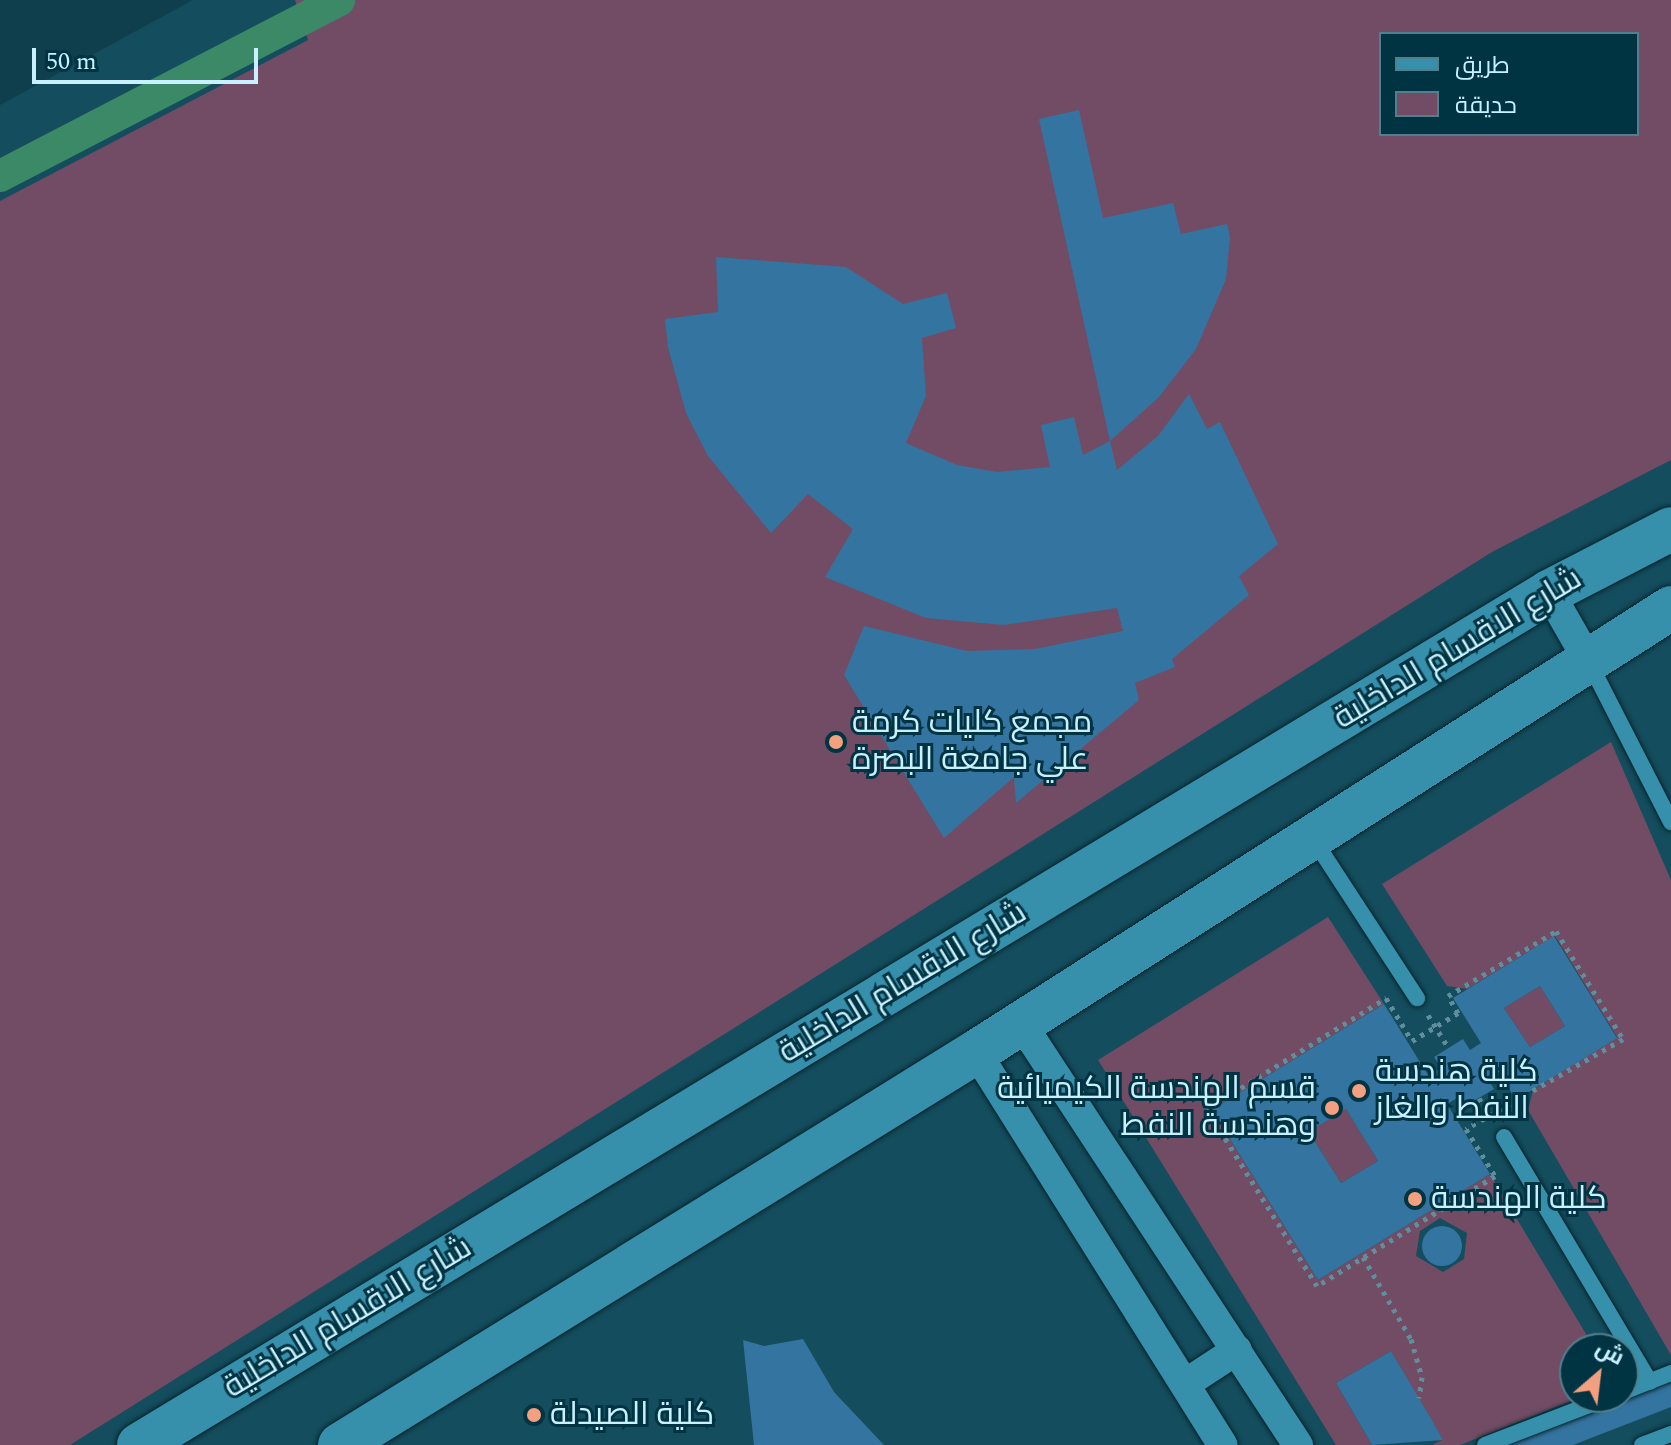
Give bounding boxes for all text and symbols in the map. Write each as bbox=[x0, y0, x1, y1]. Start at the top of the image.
scale bar bbox=[36, 32, 262, 82]
legend bbox=[1379, 32, 1639, 136]
text: 50 m bbox=[46, 44, 97, 80]
text: طريق bbox=[1455, 48, 1510, 84]
text: حديقة bbox=[1455, 88, 1517, 124]
street label: شارع الاقسام الداخلية bbox=[1327, 560, 1589, 738]
place label: مجمع كليات كرمة علي جامعة البصرة bbox=[852, 705, 1092, 780]
marker: مجمع كليات كرمة علي جامعة البصرة bbox=[827, 733, 845, 751]
street label: شارع الاقسام الداخلية bbox=[772, 894, 1034, 1072]
place label: كلية هندسة النفط والغاز bbox=[1375, 1054, 1538, 1129]
place label: قسم الهندسة الكيميائية وهندسة النفط bbox=[997, 1071, 1316, 1146]
marker: كلية هندسة النفط والغاز bbox=[1350, 1082, 1368, 1100]
marker: قسم الهندسة الكيميائية وهندسة النفط bbox=[1323, 1099, 1341, 1117]
place label: كلية الهندسة bbox=[1431, 1180, 1607, 1218]
marker: كلية الهندسة bbox=[1406, 1190, 1424, 1208]
street label: شارع الاقسام الداخلية bbox=[217, 1229, 479, 1407]
text: ش bbox=[1589, 1332, 1630, 1374]
north arrow bbox=[1559, 1333, 1639, 1413]
place label: كلية الصيدلة bbox=[550, 1396, 714, 1434]
marker: كلية الصيدلة bbox=[525, 1406, 543, 1424]

